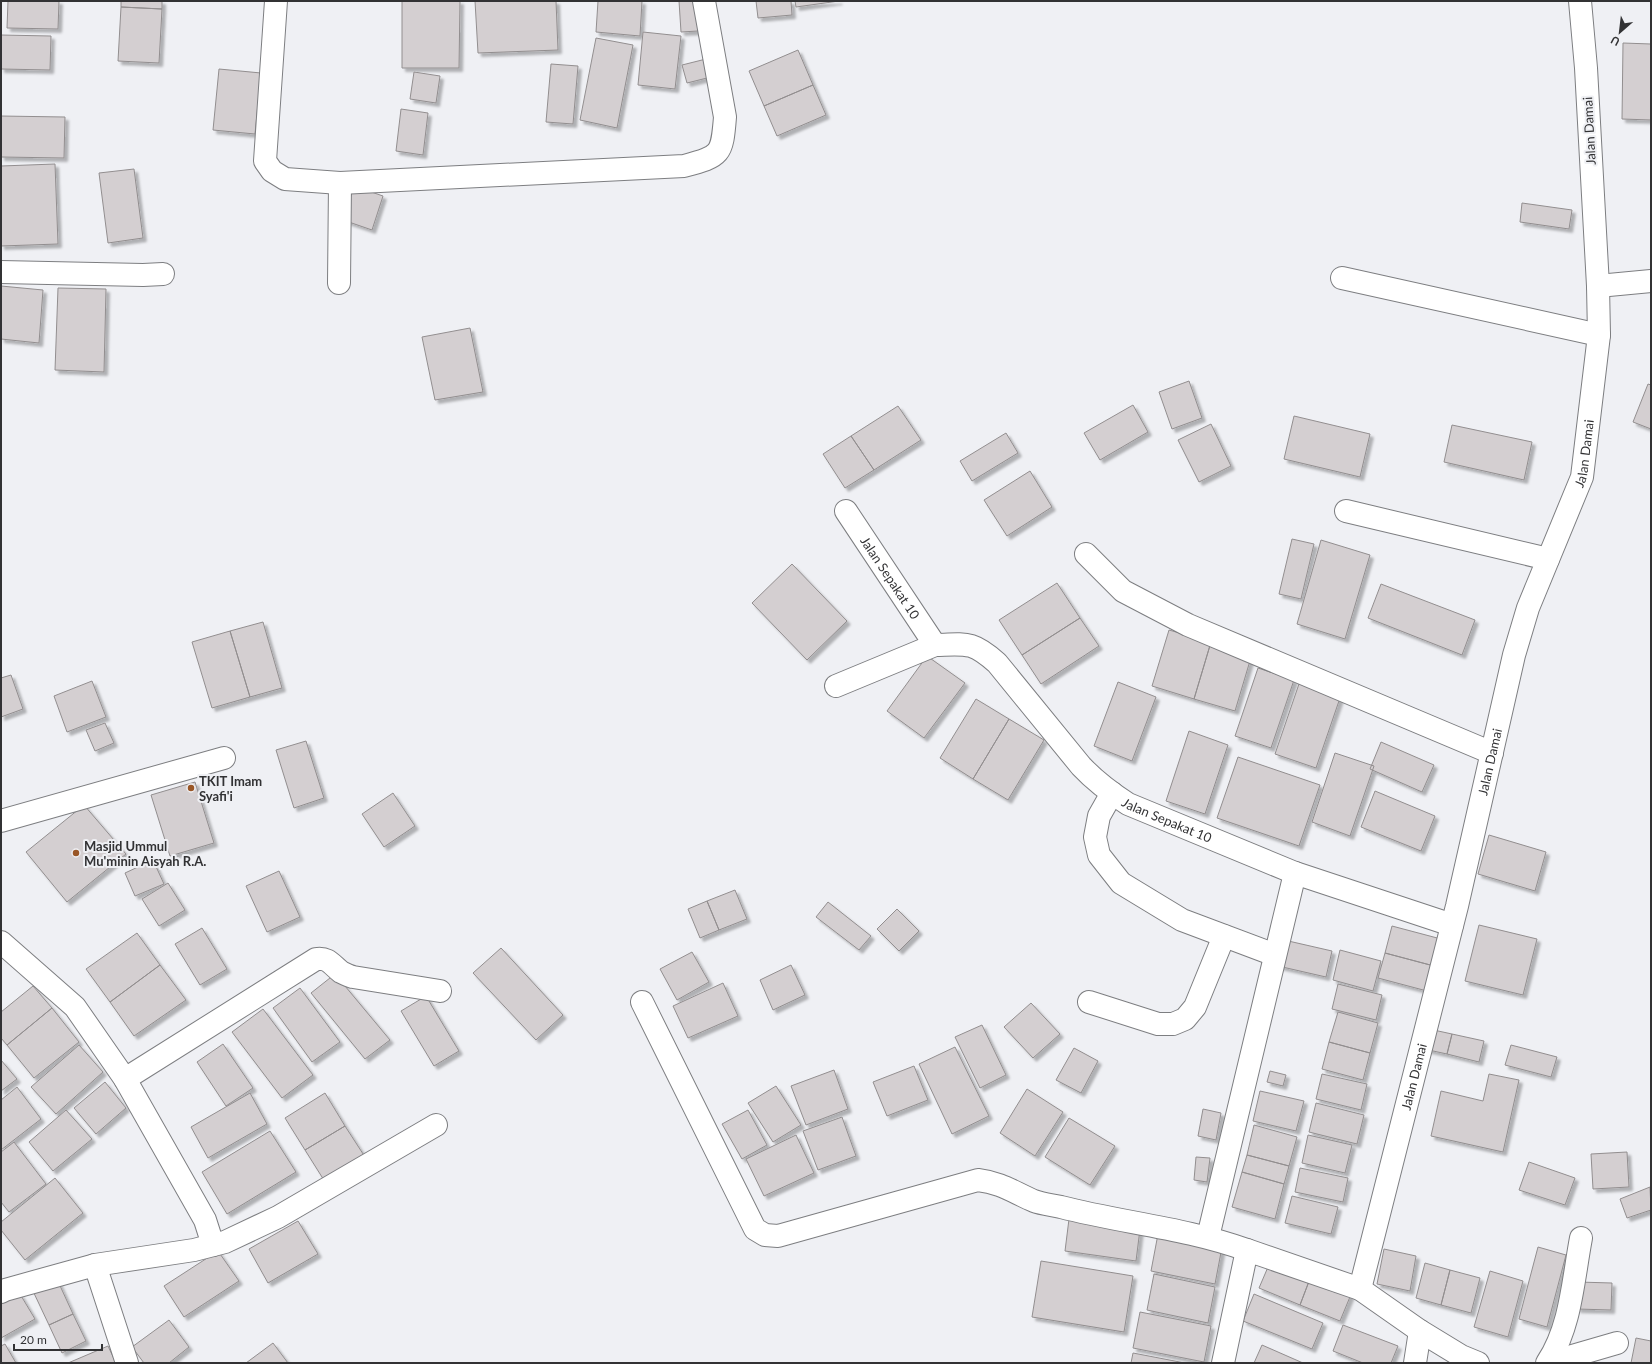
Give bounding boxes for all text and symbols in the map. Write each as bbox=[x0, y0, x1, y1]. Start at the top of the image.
north arrow bbox=[1600, 12, 1640, 52]
text: U bbox=[1608, 34, 1622, 49]
street label: Jalan Damai bbox=[1579, 96, 1599, 166]
street label: Jalan Damai bbox=[1571, 419, 1597, 490]
street label: Jalan Sepakat 10 bbox=[857, 533, 924, 622]
street label: Jalan Damai bbox=[1474, 727, 1505, 797]
place label: TKIT Imam Syafi'i bbox=[199, 773, 262, 804]
marker: TKIT Imam Syafi'i bbox=[186, 783, 196, 793]
street label: Jalan Sepakat 10 bbox=[1119, 794, 1215, 846]
place label: Masjid Ummul Mu'minin Aisyah R.A. bbox=[84, 838, 206, 869]
marker: Masjid Ummul Mu'minin Aisyah R.A. bbox=[71, 848, 81, 858]
street label: Jalan Damai bbox=[1398, 1042, 1430, 1112]
scale bar bbox=[14, 1326, 102, 1352]
text: 20 m bbox=[20, 1332, 47, 1347]

